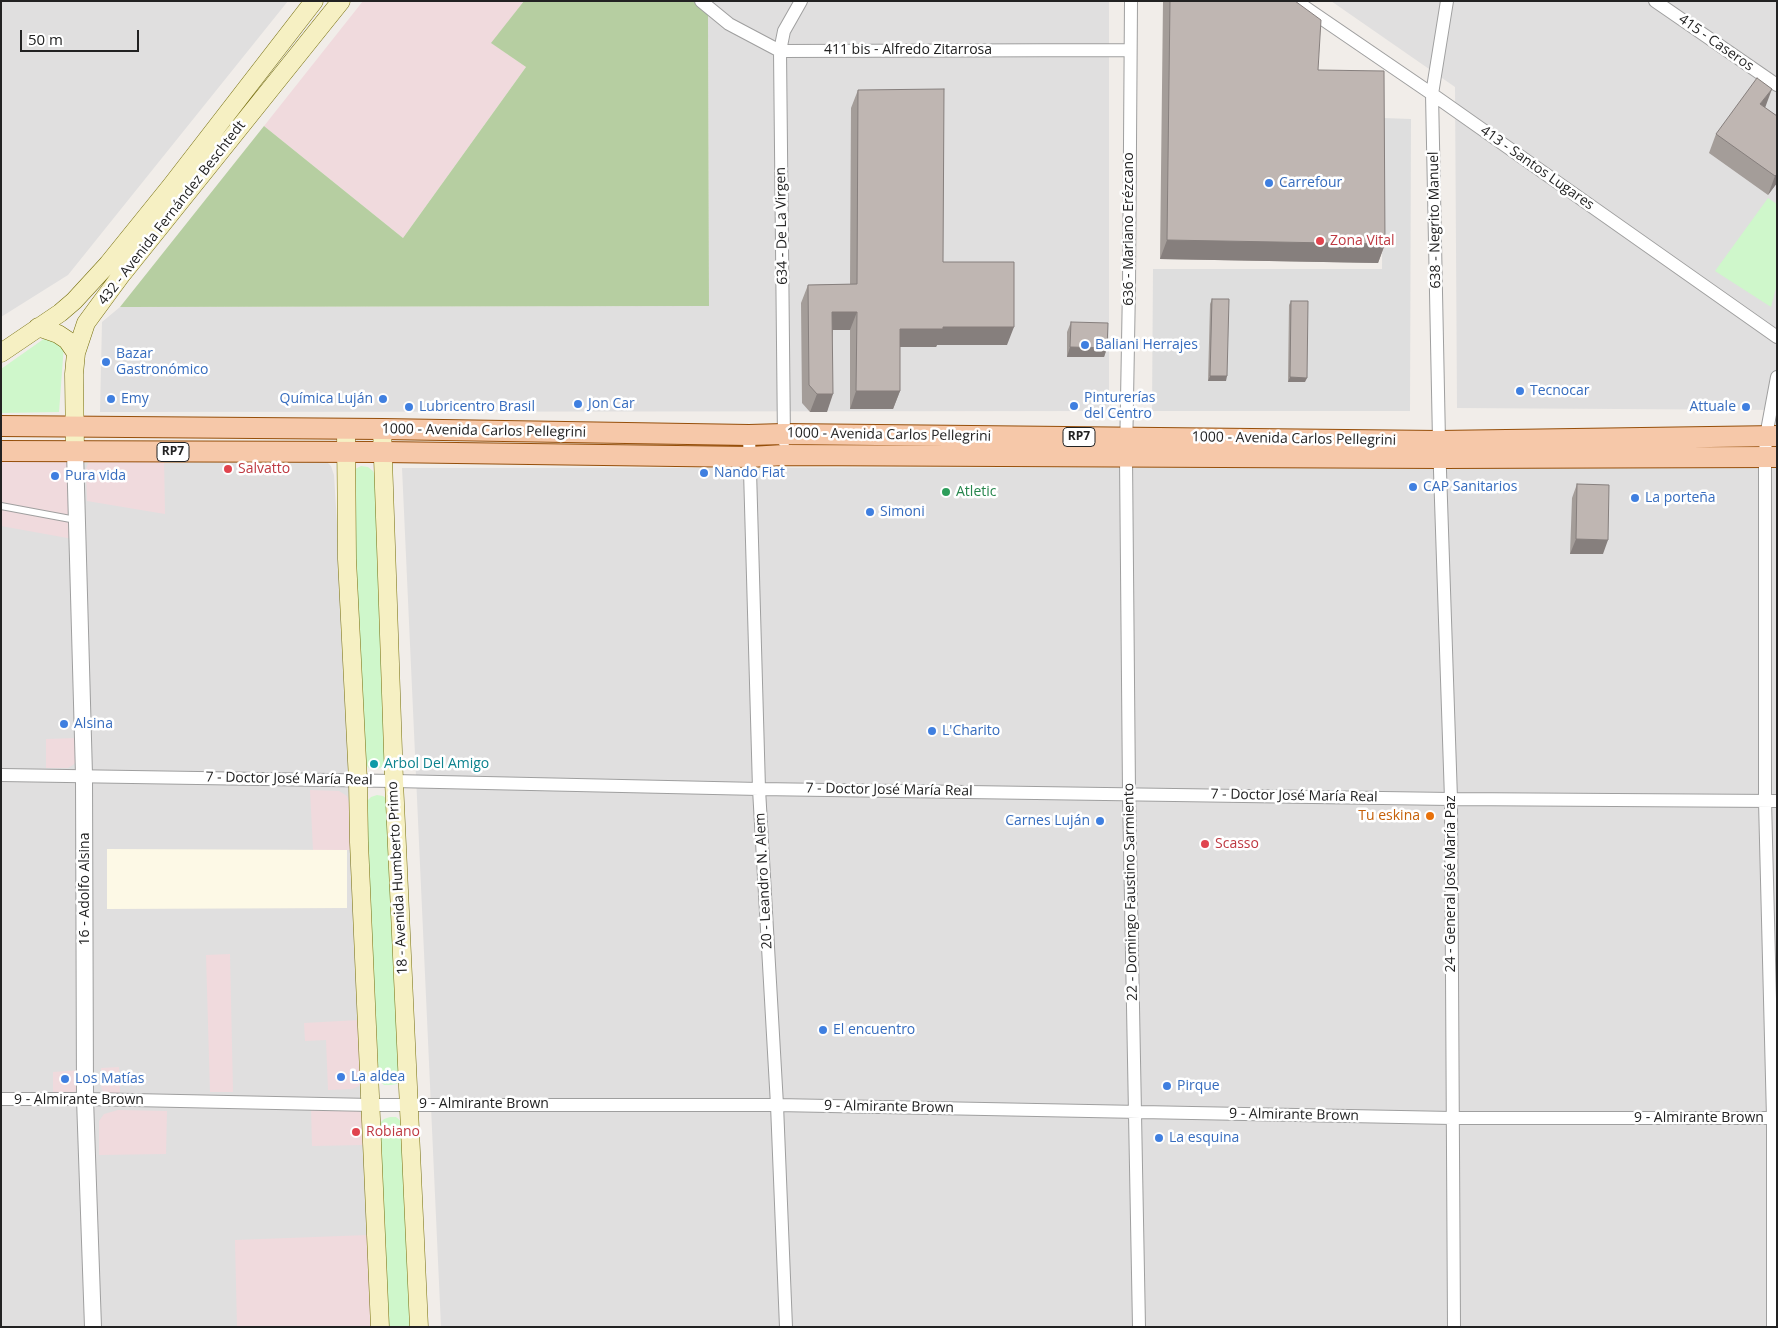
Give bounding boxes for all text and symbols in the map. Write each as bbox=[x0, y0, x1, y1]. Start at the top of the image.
street label: 415 - Caseros bbox=[1675, 11, 1757, 75]
scale bar bbox=[22, 20, 141, 52]
text: 50 m bbox=[28, 29, 63, 49]
street label: 411 bis - Alfredo Zitarrosa bbox=[824, 42, 992, 58]
street label: 432 - Avenida Fernández Beschtedt bbox=[95, 117, 249, 309]
street label: 413 - Santos Lugares bbox=[1477, 122, 1597, 214]
street label: 638 - Negrito Manuel bbox=[1425, 151, 1445, 289]
street label: 636 - Mariano Erézcano bbox=[1121, 152, 1137, 306]
street label: 634 - De La Virgen bbox=[773, 167, 791, 285]
place label: Carrefour bbox=[1279, 175, 1342, 191]
marker: Carrefour bbox=[1263, 177, 1275, 189]
place label: Zona Vital bbox=[1330, 233, 1395, 249]
marker: Zona Vital bbox=[1314, 235, 1326, 247]
place label: Baliani Herrajes bbox=[1095, 337, 1198, 353]
marker: Baliani Herrajes bbox=[1079, 339, 1091, 351]
place label: Bazar Gastronómico bbox=[116, 346, 208, 378]
marker: Bazar Gastronómico bbox=[100, 356, 112, 368]
place label: Tecnocar bbox=[1530, 383, 1589, 399]
marker: Tecnocar bbox=[1514, 385, 1526, 397]
place label: Pinturerías del Centro bbox=[1084, 390, 1155, 422]
place label: Emy bbox=[121, 391, 149, 407]
place label: Química Luján bbox=[280, 391, 373, 407]
marker: Emy bbox=[105, 393, 117, 405]
marker: Química Luján bbox=[377, 393, 389, 405]
place label: Jon Car bbox=[588, 396, 635, 412]
marker: Jon Car bbox=[572, 398, 584, 410]
place label: Lubricentro Brasil bbox=[419, 399, 535, 415]
place label: Attuale bbox=[1689, 399, 1736, 415]
marker: Pinturerías del Centro bbox=[1068, 400, 1080, 412]
marker: Lubricentro Brasil bbox=[403, 401, 415, 413]
marker: Attuale bbox=[1740, 401, 1752, 413]
street label: 1000 - Avenida Carlos Pellegrini bbox=[382, 421, 586, 441]
street label: 1000 - Avenida Carlos Pellegrini bbox=[787, 425, 991, 445]
road number: RP7 bbox=[1063, 428, 1095, 447]
street label: 1000 - Avenida Carlos Pellegrini bbox=[1192, 429, 1396, 449]
road number: RP7 bbox=[157, 442, 189, 462]
place label: Salvatto bbox=[238, 461, 290, 477]
marker: Salvatto bbox=[222, 463, 234, 475]
place label: Nando Fiat bbox=[714, 465, 785, 481]
marker: Nando Fiat bbox=[698, 467, 710, 479]
place label: Pura vida bbox=[65, 468, 126, 484]
marker: Pura vida bbox=[49, 470, 61, 482]
place label: CAP Sanitarios bbox=[1423, 479, 1517, 495]
marker: CAP Sanitarios bbox=[1407, 481, 1419, 493]
place label: Atletic bbox=[956, 484, 996, 500]
marker: Atletic bbox=[940, 486, 952, 498]
place label: La porteña bbox=[1645, 490, 1716, 506]
marker: La porteña bbox=[1629, 492, 1641, 504]
place label: Simoni bbox=[880, 504, 925, 520]
marker: Simoni bbox=[864, 506, 876, 518]
place label: Alsina bbox=[74, 716, 113, 732]
marker: Alsina bbox=[58, 718, 70, 730]
place label: L'Charito bbox=[942, 723, 1000, 739]
marker: L'Charito bbox=[926, 725, 938, 737]
place label: Arbol Del Amigo bbox=[384, 756, 489, 772]
marker: Arbol Del Amigo bbox=[368, 758, 380, 770]
street label: 7 - Doctor José María Real bbox=[205, 769, 373, 789]
street label: 7 - Doctor José María Real bbox=[805, 780, 973, 800]
street label: 18 - Avenida Humberto Primo bbox=[385, 781, 411, 975]
street label: 22 - Domingo Faustino Sarmiento bbox=[1121, 783, 1141, 1001]
street label: 7 - Doctor José María Real bbox=[1210, 786, 1378, 806]
street label: 24 - General José María Paz bbox=[1443, 795, 1459, 973]
place label: Tu eskina bbox=[1358, 808, 1420, 824]
marker: Tu eskina bbox=[1424, 810, 1436, 822]
street label: 20 - Leandro N. Alem bbox=[752, 812, 776, 950]
place label: Carnes Luján bbox=[1005, 813, 1090, 829]
marker: Carnes Luján bbox=[1094, 815, 1106, 827]
street label: 16 - Adolfo Alsina bbox=[77, 833, 93, 945]
place label: Scasso bbox=[1215, 836, 1259, 852]
marker: Scasso bbox=[1199, 838, 1211, 850]
place label: El encuentro bbox=[833, 1022, 915, 1038]
marker: El encuentro bbox=[817, 1024, 829, 1036]
place label: La aldea bbox=[351, 1069, 405, 1085]
place label: Los Matías bbox=[75, 1071, 144, 1087]
marker: La aldea bbox=[335, 1071, 347, 1083]
marker: Los Matías bbox=[59, 1073, 71, 1085]
place label: Pirque bbox=[1177, 1078, 1220, 1094]
marker: Pirque bbox=[1161, 1080, 1173, 1092]
street label: 9 - Almirante Brown bbox=[14, 1092, 144, 1108]
street label: 9 - Almirante Brown bbox=[419, 1096, 549, 1112]
street label: 9 - Almirante Brown bbox=[824, 1097, 954, 1117]
street label: 9 - Almirante Brown bbox=[1229, 1105, 1359, 1125]
street label: 9 - Almirante Brown bbox=[1634, 1110, 1764, 1126]
place label: Robiano bbox=[366, 1124, 420, 1140]
marker: Robiano bbox=[350, 1126, 362, 1138]
place label: La esquina bbox=[1169, 1130, 1239, 1146]
marker: La esquina bbox=[1153, 1132, 1165, 1144]

